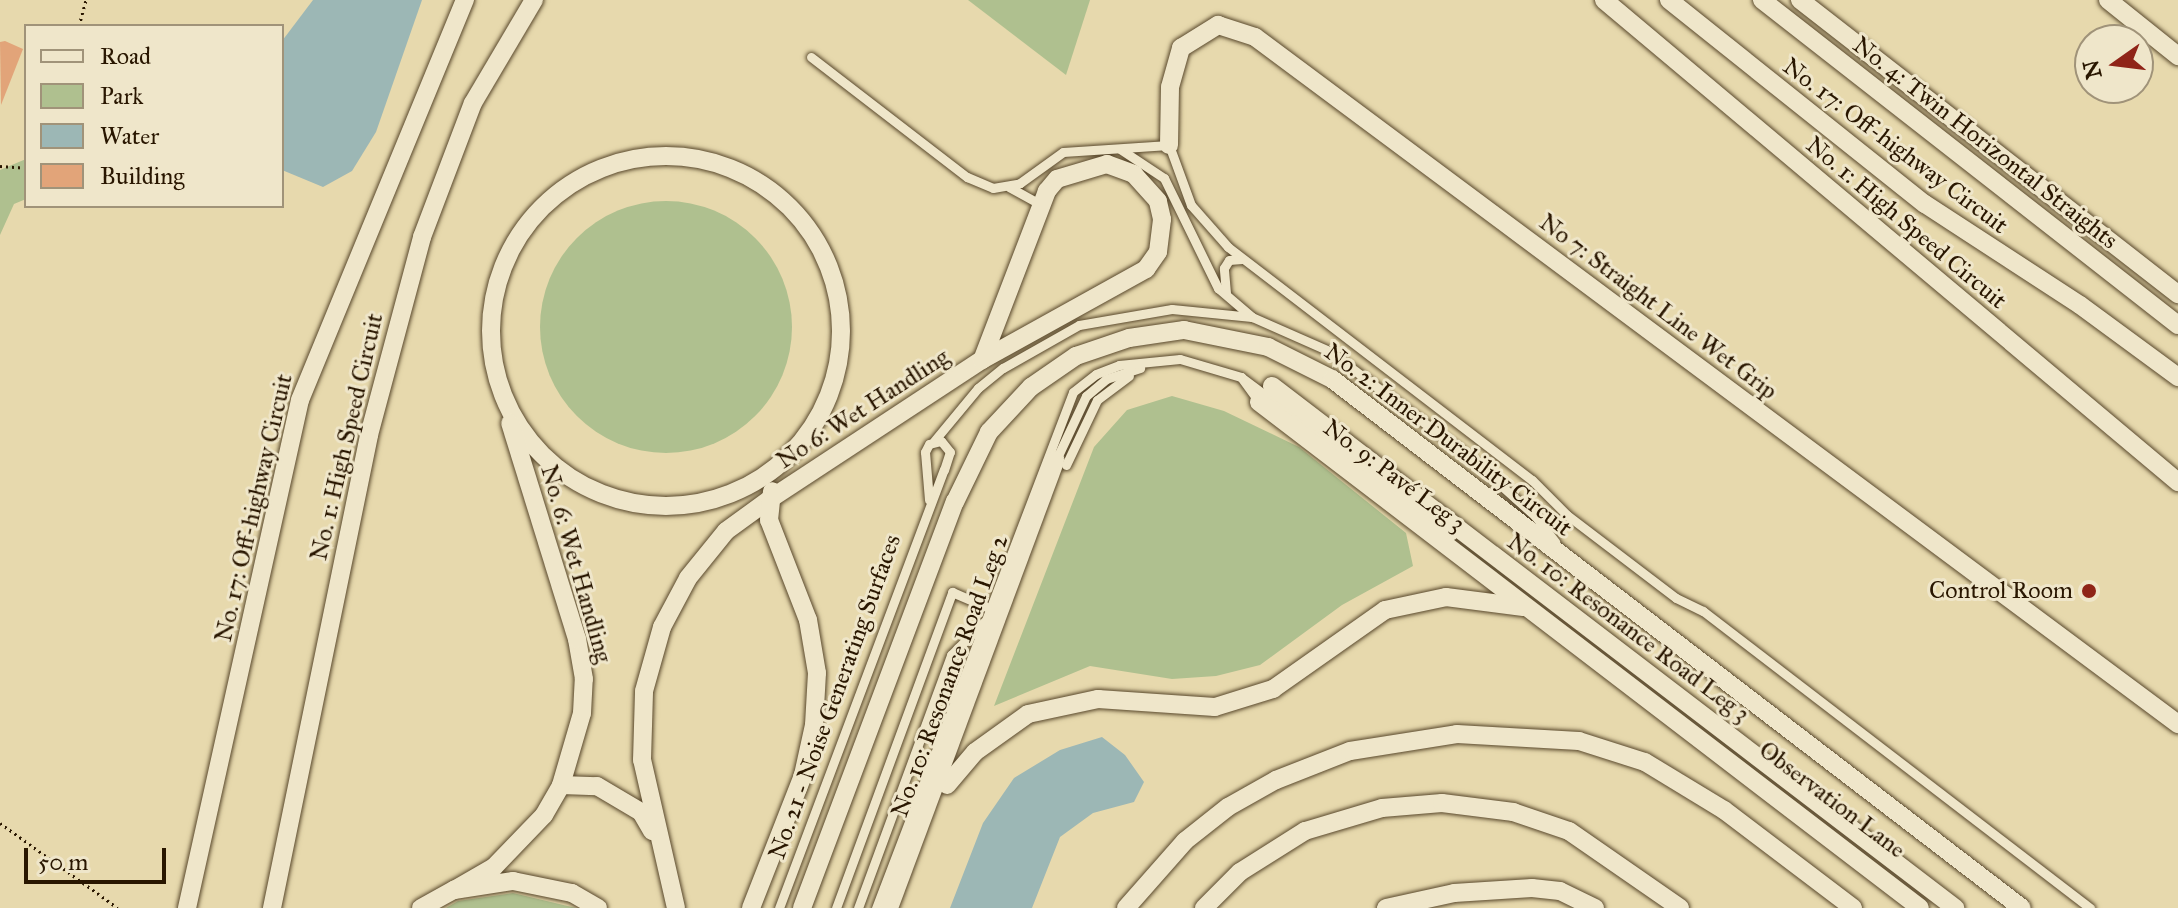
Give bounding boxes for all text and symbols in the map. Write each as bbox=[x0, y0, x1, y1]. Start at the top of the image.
legend bbox=[24, 24, 284, 208]
north arrow bbox=[2074, 24, 2154, 104]
street label: No. 4: Twin Horizontal Straights bbox=[1847, 31, 2123, 255]
text: Road bbox=[100, 41, 151, 71]
street label: No. 17: Off-highway Circuit bbox=[1777, 52, 2013, 240]
text: Park bbox=[100, 81, 143, 111]
text: Water bbox=[100, 121, 159, 151]
street label: No. 1: High Speed Circuit bbox=[1800, 131, 2012, 315]
text: Building bbox=[100, 161, 185, 191]
street label: No 7: Straight Line Wet Grip bbox=[1533, 208, 1783, 406]
street label: No. 1: High Speed Circuit bbox=[305, 311, 389, 563]
street label: No. 2: Inner Durability Circuit bbox=[1319, 337, 1577, 543]
street label: No 6: Wet Handling bbox=[771, 343, 955, 475]
street label: No. 17: Off-highway Circuit bbox=[209, 371, 299, 645]
street label: No. 9: Pavé Leg 3 bbox=[1318, 413, 1470, 539]
street label: No. 6: Wet Handling bbox=[534, 462, 618, 666]
street label: No. 10: Resonance Road Leg 3 bbox=[1501, 527, 1755, 729]
street label: No. 21 - Noise Generating Surfaces bbox=[763, 531, 907, 863]
street label: No. 10: Resonance Road Leg 2 bbox=[885, 531, 1015, 821]
place label: Control Room bbox=[1929, 577, 2073, 605]
marker: Control Room bbox=[2080, 582, 2098, 600]
street label: Observation Lane bbox=[1753, 736, 1911, 864]
scale bar bbox=[28, 832, 170, 882]
text: 50 m bbox=[38, 847, 88, 877]

